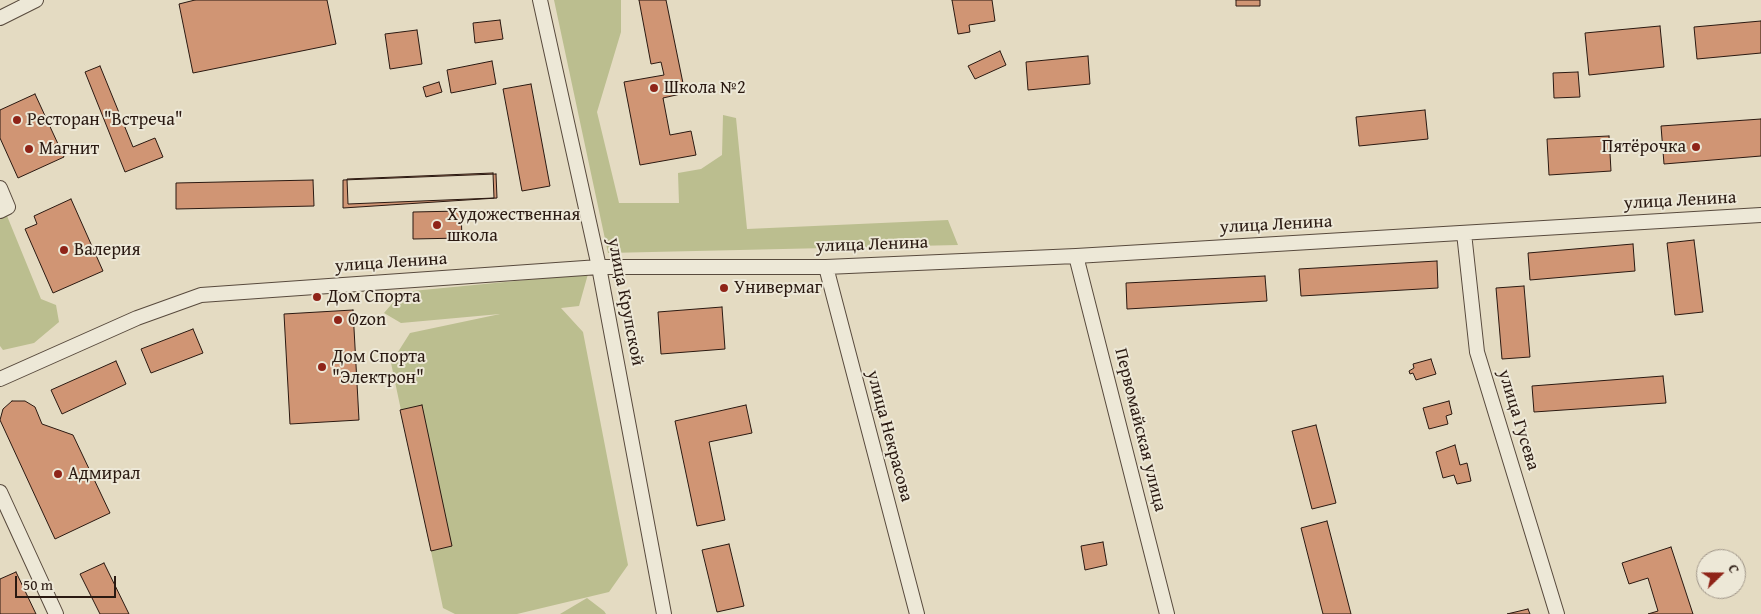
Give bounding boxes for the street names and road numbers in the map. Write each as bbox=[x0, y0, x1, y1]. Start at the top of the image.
street label: улица Ленина bbox=[1623, 187, 1737, 215]
street label: улица Ленина bbox=[1219, 211, 1333, 239]
street label: улица Ленина bbox=[815, 232, 929, 258]
street label: улица Крупской bbox=[602, 236, 648, 368]
street label: улица Ленина bbox=[334, 248, 448, 278]
street label: Первомайская улица bbox=[1109, 346, 1171, 514]
street label: улица Гусева bbox=[1492, 367, 1544, 473]
street label: улица Некрасова bbox=[861, 368, 917, 504]

